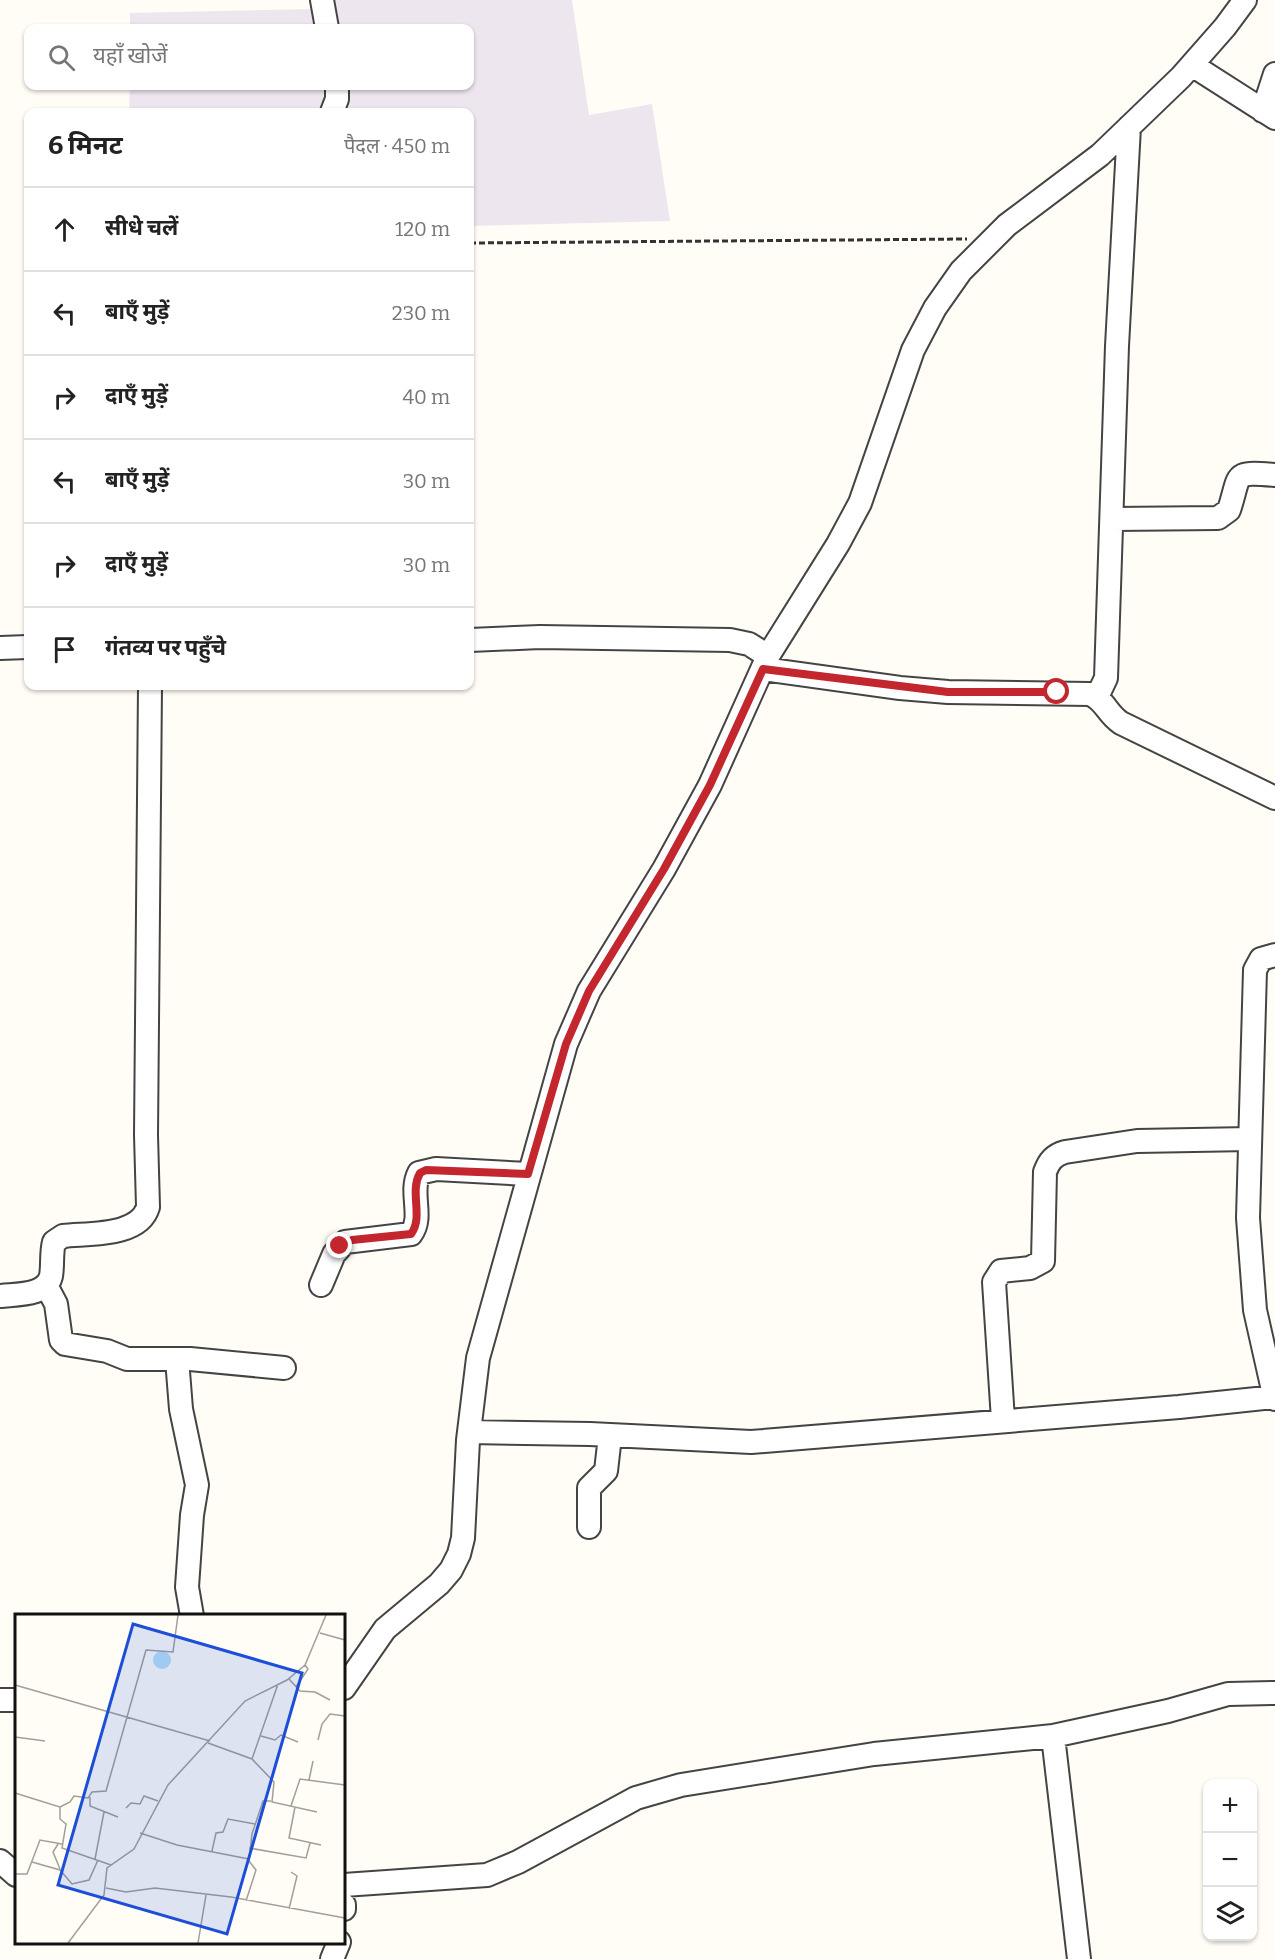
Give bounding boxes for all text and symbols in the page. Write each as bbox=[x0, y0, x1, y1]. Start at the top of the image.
search box bbox=[24, 24, 474, 90]
icon: search bbox=[45, 41, 78, 74]
text: यहाँ खोजें bbox=[93, 42, 168, 69]
text: 6 मिनट bbox=[48, 130, 123, 161]
text: पैदल · 450 m bbox=[344, 134, 450, 158]
icon: ahead bbox=[48, 213, 81, 246]
text: सीधे चलें bbox=[105, 214, 178, 241]
text: 120 m bbox=[395, 217, 450, 241]
icon: left bbox=[48, 297, 81, 330]
text: बाएँ मुड़ें bbox=[105, 298, 169, 325]
text: 230 m bbox=[392, 301, 450, 325]
icon: right bbox=[48, 381, 81, 414]
text: दाएँ मुड़ें bbox=[105, 382, 168, 409]
text: 40 m bbox=[402, 385, 450, 409]
icon: left bbox=[48, 465, 81, 498]
text: बाएँ मुड़ें bbox=[105, 466, 169, 493]
text: 30 m bbox=[403, 469, 450, 493]
icon: right bbox=[48, 549, 81, 582]
text: दाएँ मुड़ें bbox=[105, 550, 168, 577]
text: 30 m bbox=[403, 553, 450, 577]
icon: arrive bbox=[48, 633, 81, 666]
text: गंतव्य पर पहुँचे bbox=[105, 634, 226, 661]
route start bbox=[1043, 678, 1069, 704]
route end bbox=[326, 1232, 352, 1258]
inset map bbox=[15, 1614, 345, 1944]
map controls bbox=[1203, 1779, 1257, 1941]
button: + bbox=[1203, 1779, 1257, 1833]
button: − bbox=[1203, 1833, 1257, 1887]
button: layers bbox=[1203, 1887, 1257, 1941]

